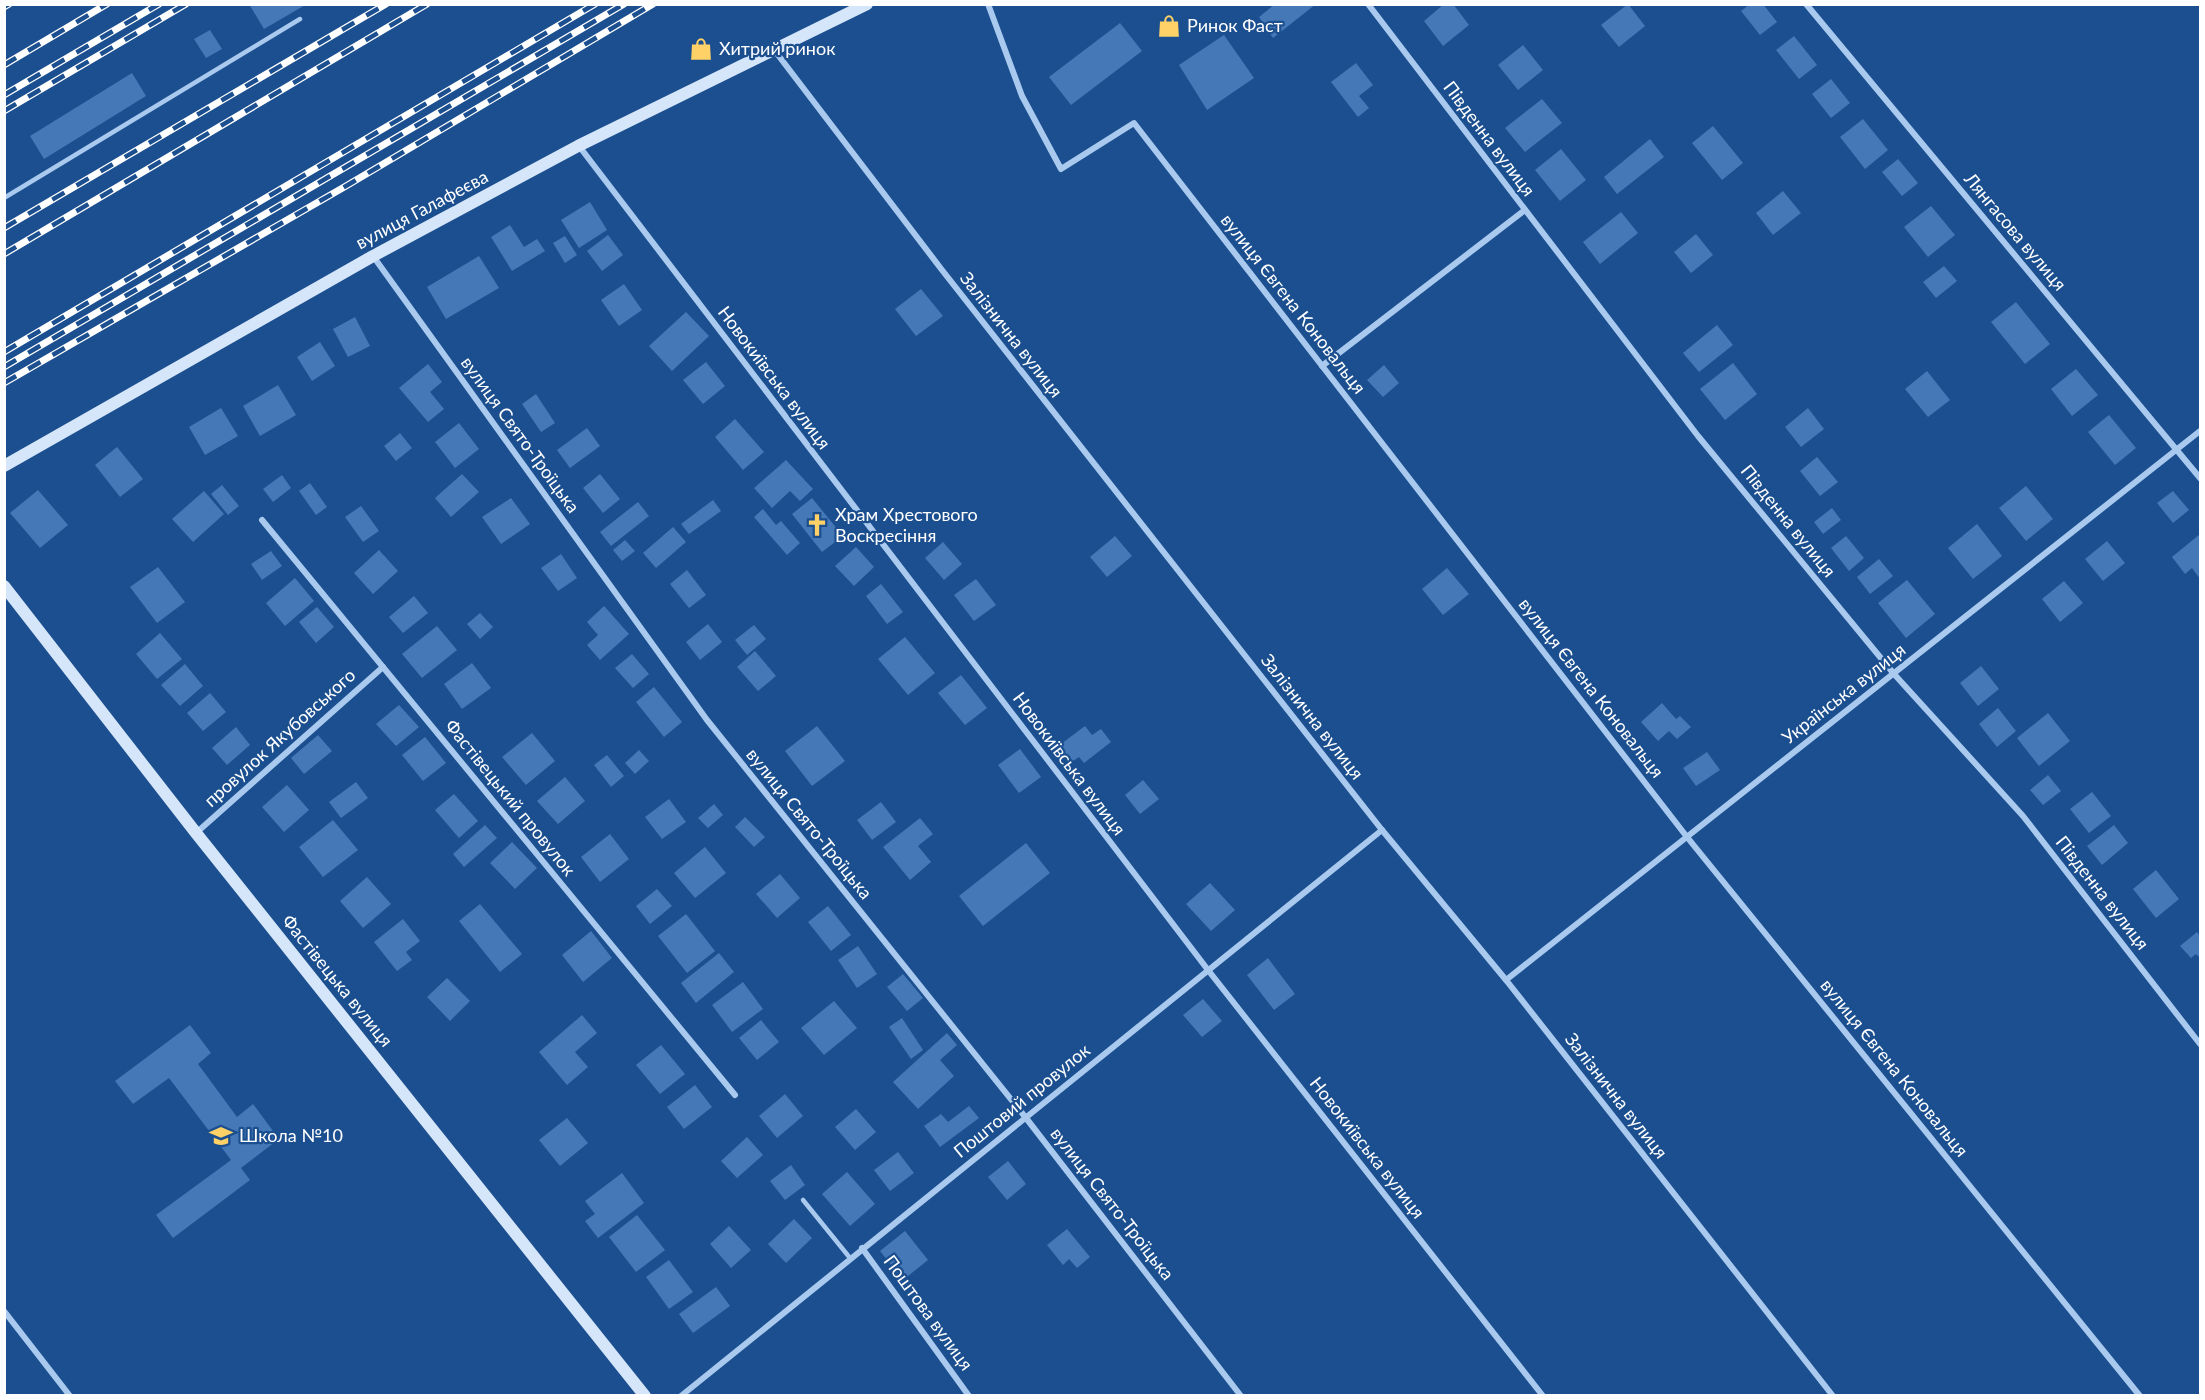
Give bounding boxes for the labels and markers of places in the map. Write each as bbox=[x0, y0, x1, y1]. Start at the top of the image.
shop icon: Ринок Фаст bbox=[1156, 13, 1182, 39]
place label: Ринок Фаст bbox=[1187, 14, 1283, 36]
shop icon: Хитрий ринок bbox=[688, 36, 714, 62]
place label: Хитрий ринок bbox=[719, 37, 836, 59]
place label: Храм Хрестового Воскресіння bbox=[835, 503, 978, 546]
church icon: Храм Хрестового Воскресіння bbox=[804, 512, 830, 538]
school or university icon: Школа №10 bbox=[208, 1123, 234, 1149]
place label: Школа №10 bbox=[239, 1124, 343, 1146]

